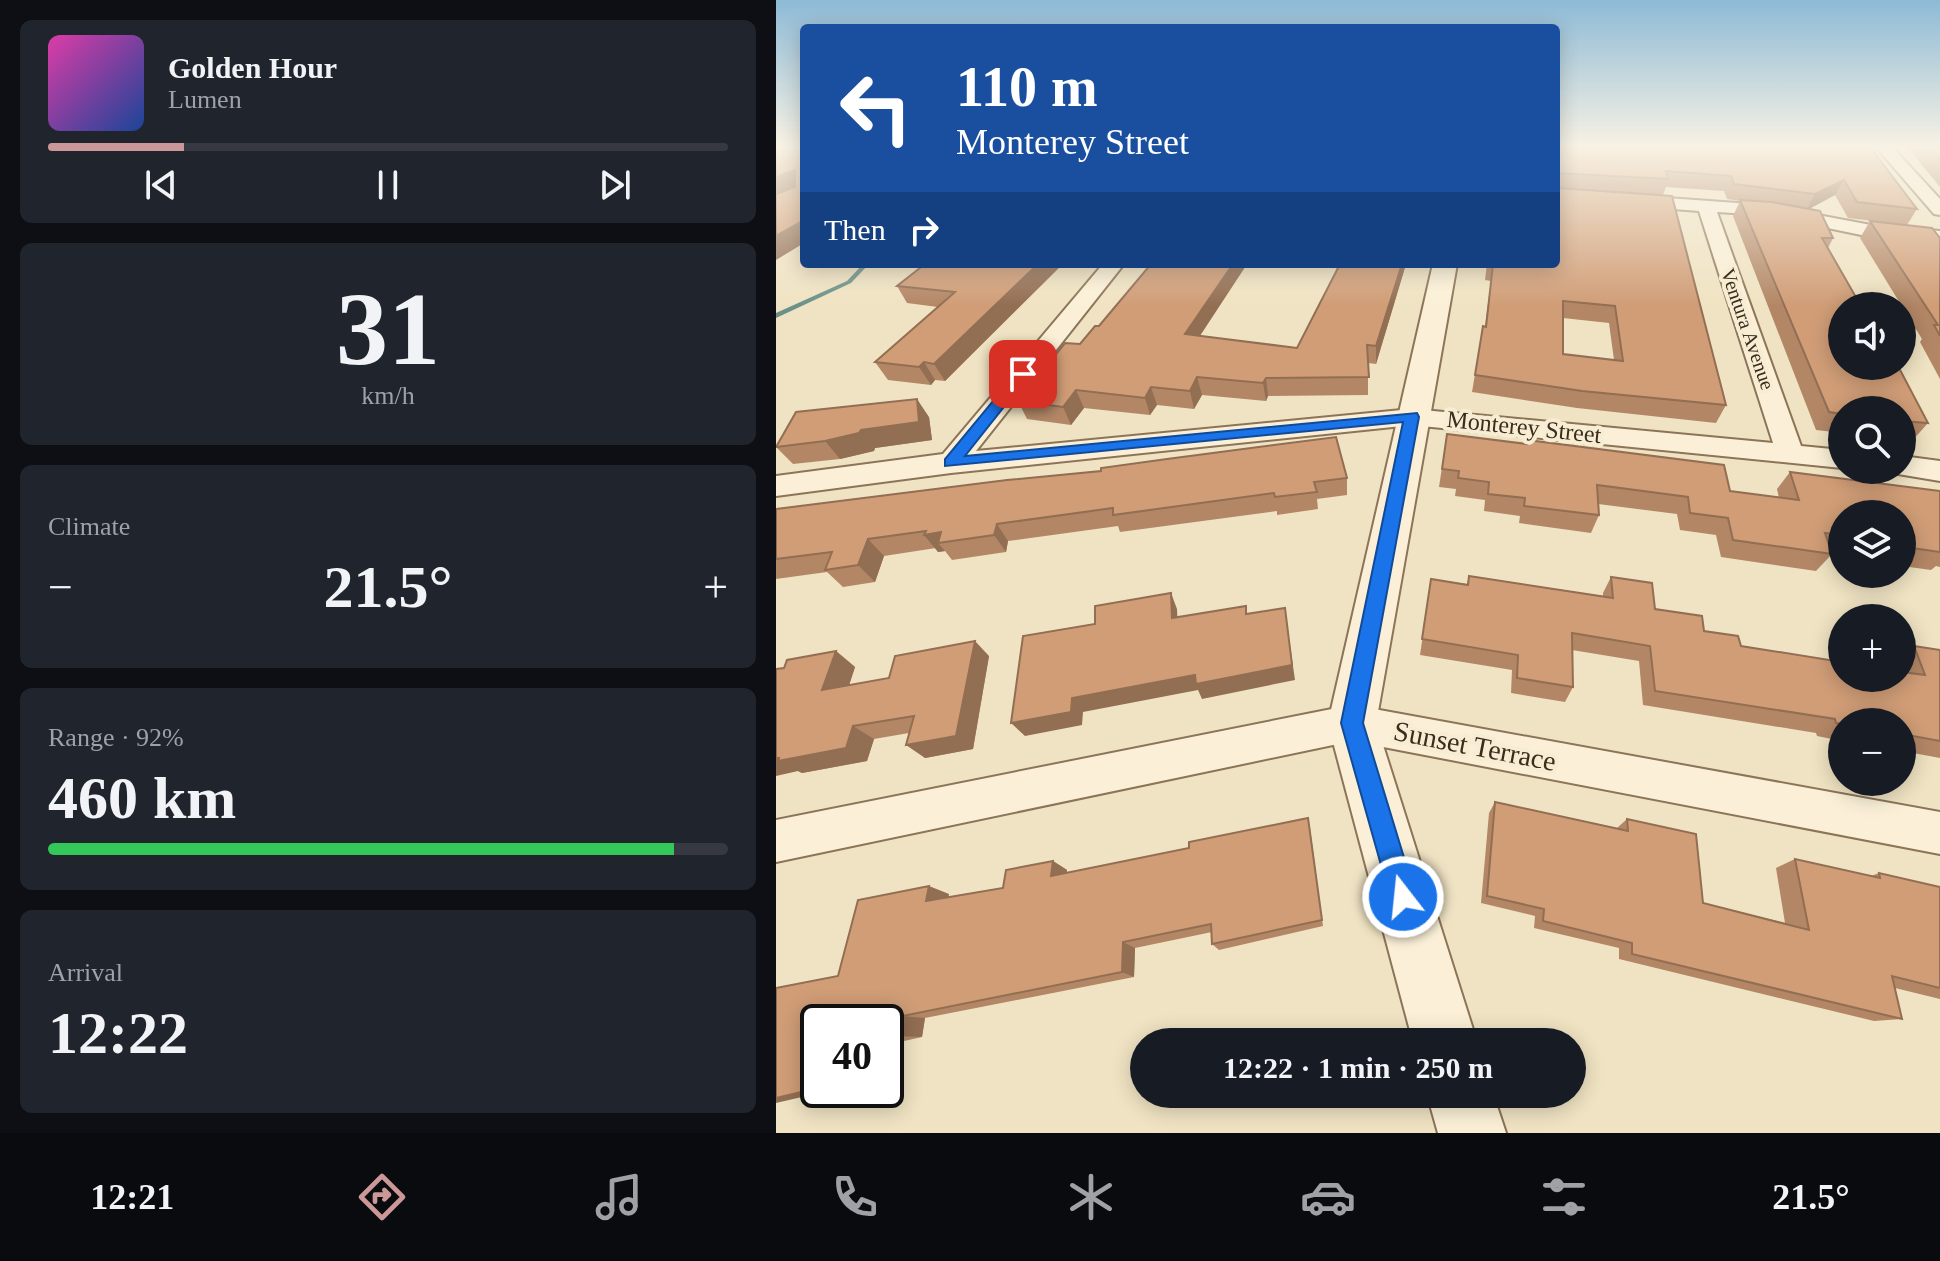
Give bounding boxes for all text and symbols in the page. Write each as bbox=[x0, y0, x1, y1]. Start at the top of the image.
text: Golden Hour bbox=[168, 51, 337, 84]
icon: left bbox=[824, 56, 928, 160]
text: 110 m bbox=[956, 56, 1098, 118]
text: Lumen bbox=[168, 85, 242, 114]
text: Monterey Street bbox=[956, 122, 1189, 162]
icon: previous bbox=[139, 163, 183, 207]
icon: pause bbox=[366, 163, 410, 207]
icon: next bbox=[593, 163, 637, 207]
icon: right bbox=[902, 208, 946, 252]
text: Then bbox=[824, 213, 886, 246]
street label: Ventura Avenue bbox=[1717, 265, 1779, 393]
text: 31 bbox=[336, 271, 440, 386]
map controls bbox=[1828, 292, 1916, 796]
button: sound bbox=[1828, 292, 1916, 380]
pin bbox=[989, 340, 1057, 408]
icon: arrive bbox=[1001, 352, 1045, 396]
text: km/h bbox=[361, 381, 415, 410]
button: search bbox=[1828, 396, 1916, 484]
street label: Monterey Street bbox=[1445, 406, 1603, 448]
button: layers bbox=[1828, 500, 1916, 588]
text: Climate bbox=[48, 512, 130, 541]
text: 21.5° bbox=[324, 554, 453, 620]
text: − bbox=[48, 563, 73, 612]
text: + bbox=[703, 563, 728, 612]
button: + bbox=[1828, 604, 1916, 692]
button: − bbox=[1828, 708, 1916, 796]
street label: Sunset Terrace bbox=[1391, 715, 1559, 777]
text: Range · 92% bbox=[48, 723, 184, 752]
text: 460 km bbox=[48, 765, 236, 831]
position arrow bbox=[1361, 855, 1445, 939]
text: Arrival bbox=[48, 958, 123, 987]
text: 12:22 bbox=[48, 1000, 188, 1066]
speed limit sign: 40 bbox=[800, 1004, 904, 1108]
text: 12:22 · 1 min · 250 m bbox=[1223, 1051, 1493, 1084]
icon: directions bbox=[354, 1169, 410, 1225]
icon: music bbox=[591, 1169, 647, 1225]
icon: phone bbox=[827, 1169, 883, 1225]
icon: climate bbox=[1063, 1169, 1119, 1225]
icon: car bbox=[1300, 1169, 1356, 1225]
icon: filters bbox=[1536, 1169, 1592, 1225]
text: 12:21 bbox=[90, 1177, 174, 1217]
text: 21.5° bbox=[1772, 1177, 1850, 1217]

